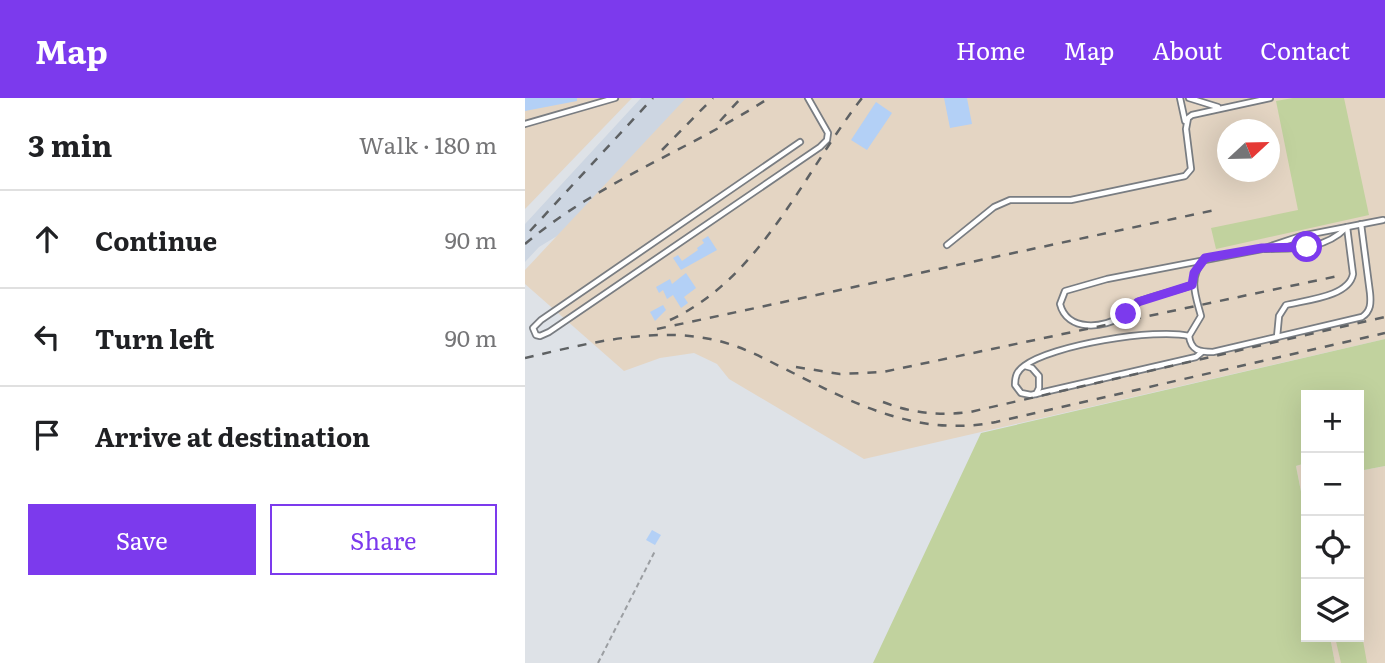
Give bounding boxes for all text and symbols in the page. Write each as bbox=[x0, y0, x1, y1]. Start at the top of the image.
text: Map bbox=[35, 25, 108, 74]
text: Home bbox=[956, 32, 1025, 67]
text: Map bbox=[1063, 32, 1114, 67]
text: About bbox=[1152, 32, 1222, 67]
text: Contact bbox=[1260, 32, 1350, 67]
north arrow bbox=[1217, 119, 1280, 182]
text: 3 min bbox=[28, 122, 112, 166]
text: Walk · 180 m bbox=[359, 127, 497, 161]
icon: ahead bbox=[28, 220, 66, 258]
text: Continue bbox=[95, 220, 217, 259]
text: 90 m bbox=[445, 222, 497, 256]
route start bbox=[1291, 231, 1322, 262]
route end bbox=[1110, 298, 1141, 329]
icon: left bbox=[28, 318, 66, 356]
text: Turn left bbox=[95, 318, 214, 357]
text: 90 m bbox=[445, 320, 497, 354]
map controls bbox=[1301, 390, 1364, 642]
button: + bbox=[1301, 390, 1364, 453]
icon: arrive bbox=[28, 416, 66, 454]
text: Arrive at destination bbox=[95, 416, 370, 455]
button: − bbox=[1301, 453, 1364, 516]
button: Save bbox=[28, 504, 256, 575]
button: Share bbox=[270, 504, 497, 575]
button: locate bbox=[1301, 516, 1364, 579]
button: layers bbox=[1301, 579, 1364, 642]

